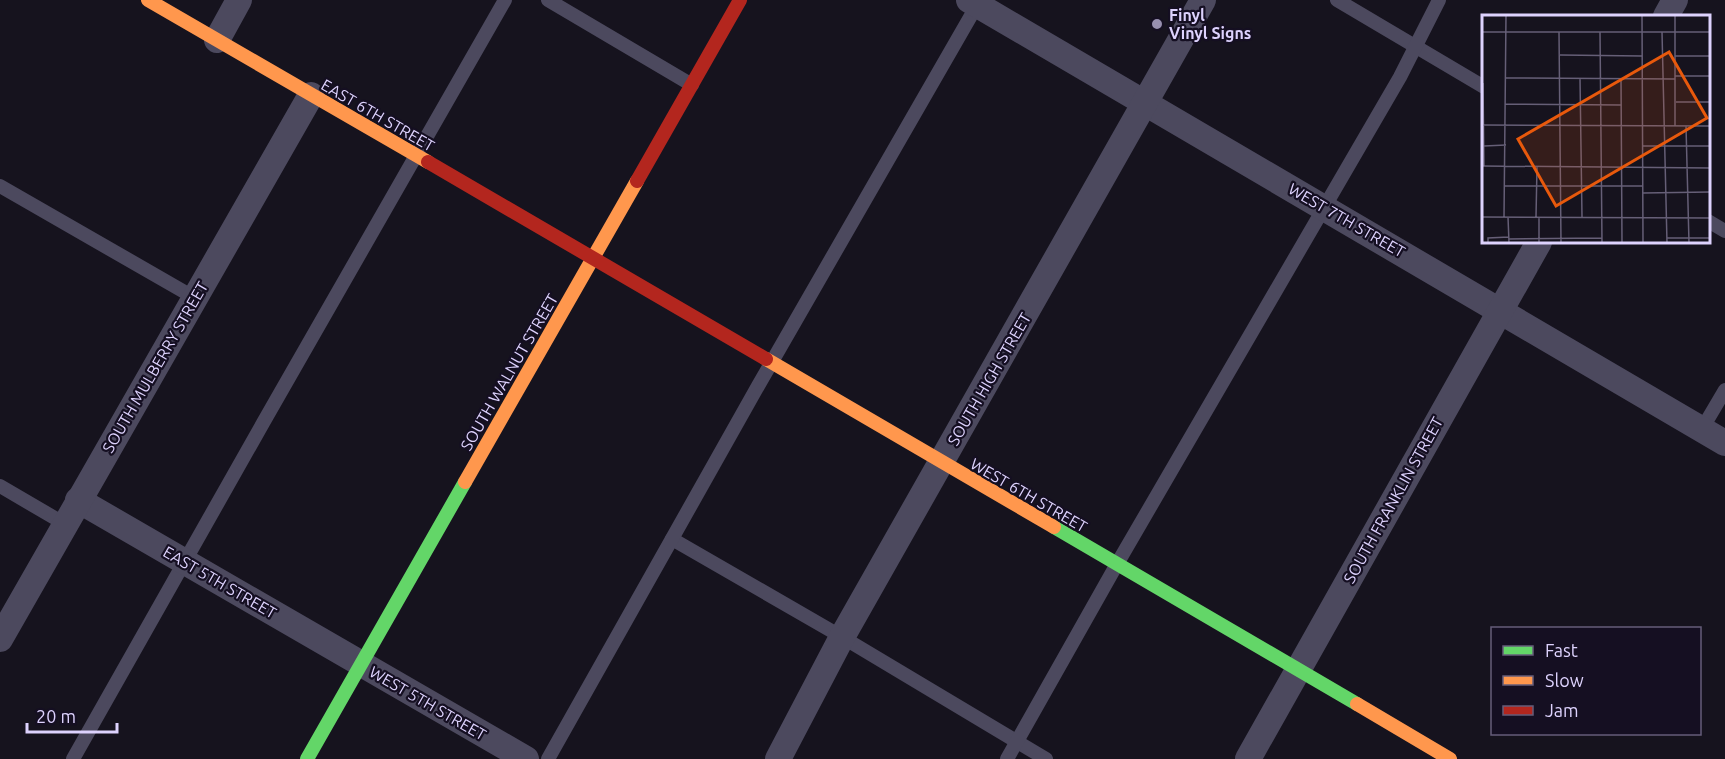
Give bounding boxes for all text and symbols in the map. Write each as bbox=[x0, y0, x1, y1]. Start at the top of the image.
place label: Finyl Vinyl Signs bbox=[1169, 6, 1251, 42]
inset map bbox=[1482, 15, 1710, 243]
marker: Finyl Vinyl Signs bbox=[1150, 17, 1164, 31]
street label: EAST 6TH STREET bbox=[318, 75, 438, 155]
street label: WEST 7TH STREET bbox=[1286, 179, 1409, 261]
street label: SOUTH MULBERRY STREET bbox=[99, 278, 211, 456]
street label: SOUTH WALNUT STREET bbox=[457, 291, 561, 453]
street label: SOUTH HIGH STREET bbox=[944, 309, 1034, 449]
street label: SOUTH FRANKLIN STREET bbox=[1340, 414, 1446, 586]
street label: WEST 6TH STREET bbox=[968, 454, 1091, 536]
street label: EAST 5TH STREET bbox=[160, 542, 280, 622]
legend bbox=[1491, 627, 1701, 735]
text: Fast bbox=[1545, 640, 1578, 660]
street label: WEST 5TH STREET bbox=[367, 662, 490, 744]
text: Slow bbox=[1545, 670, 1584, 690]
scale bar bbox=[27, 696, 117, 734]
text: Jam bbox=[1545, 700, 1579, 720]
text: 20 m bbox=[36, 706, 76, 726]

